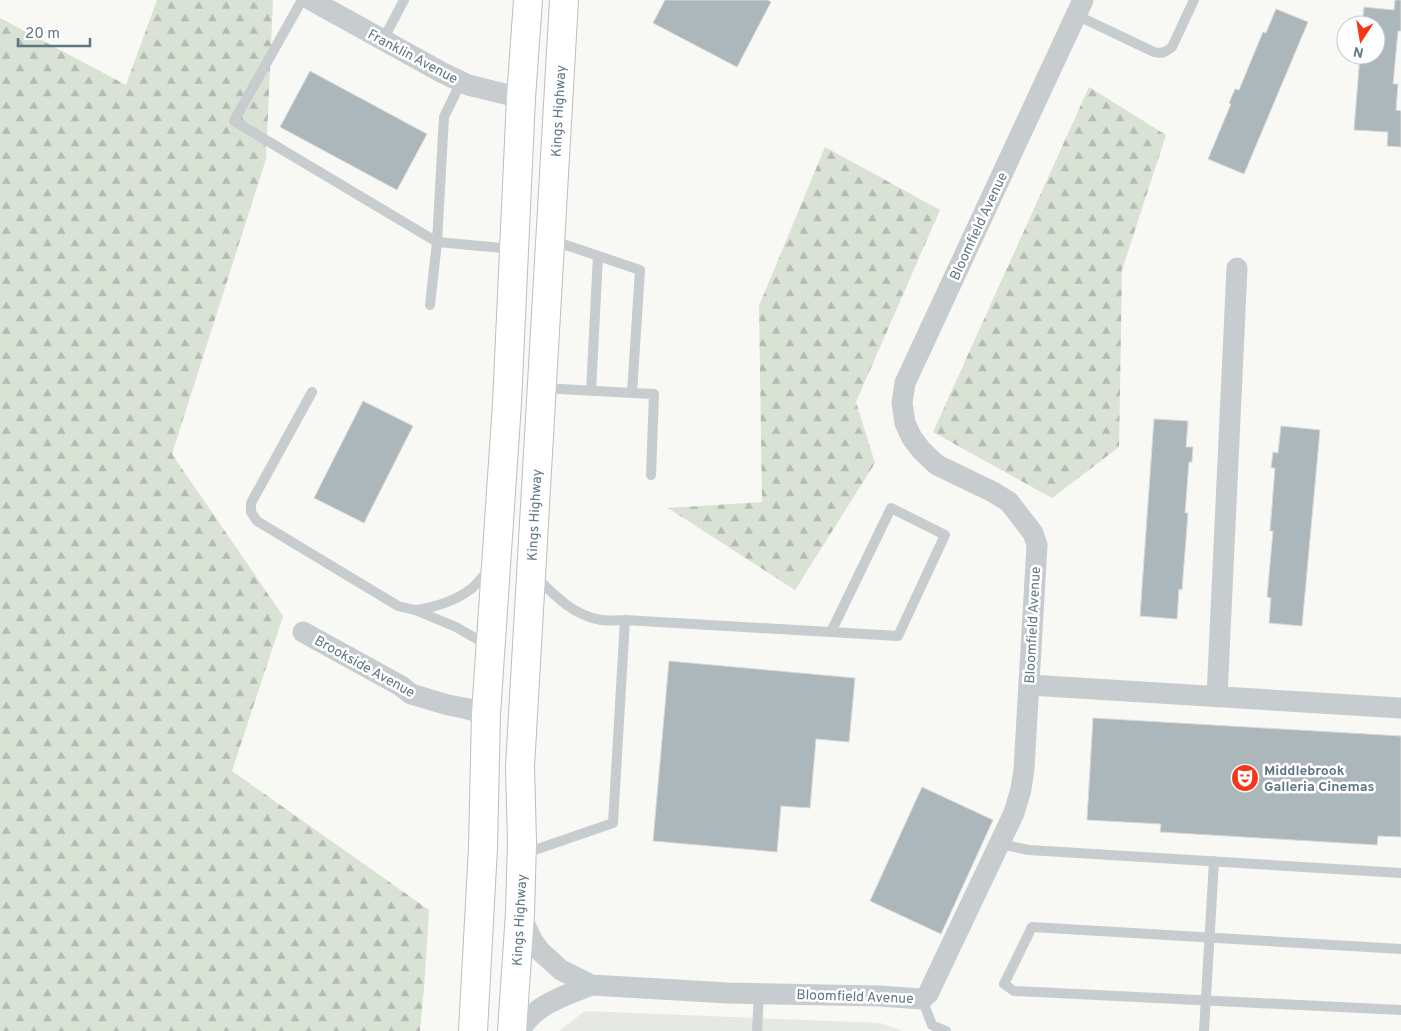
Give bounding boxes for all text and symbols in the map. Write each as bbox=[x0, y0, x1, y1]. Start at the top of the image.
scale bar bbox=[18, 15, 90, 47]
north arrow bbox=[1336, 15, 1386, 65]
text: 20 m bbox=[25, 25, 60, 44]
street label: Franklin Avenue bbox=[364, 26, 460, 88]
text: N bbox=[1352, 42, 1365, 61]
street label: Kings Highway bbox=[549, 65, 570, 158]
street label: Bloomfield Avenue bbox=[947, 170, 1012, 283]
street label: Kings Highway bbox=[525, 469, 546, 562]
street label: Bloomfield Avenue bbox=[1022, 566, 1045, 684]
street label: Brookside Avenue bbox=[311, 633, 418, 702]
theatre icon: Middlebrook Galleria Cinemas bbox=[1230, 763, 1260, 793]
place label: Middlebrook Galleria Cinemas bbox=[1264, 763, 1375, 796]
street label: Kings Highway bbox=[510, 874, 531, 967]
street label: Bloomfield Avenue bbox=[796, 987, 914, 1008]

